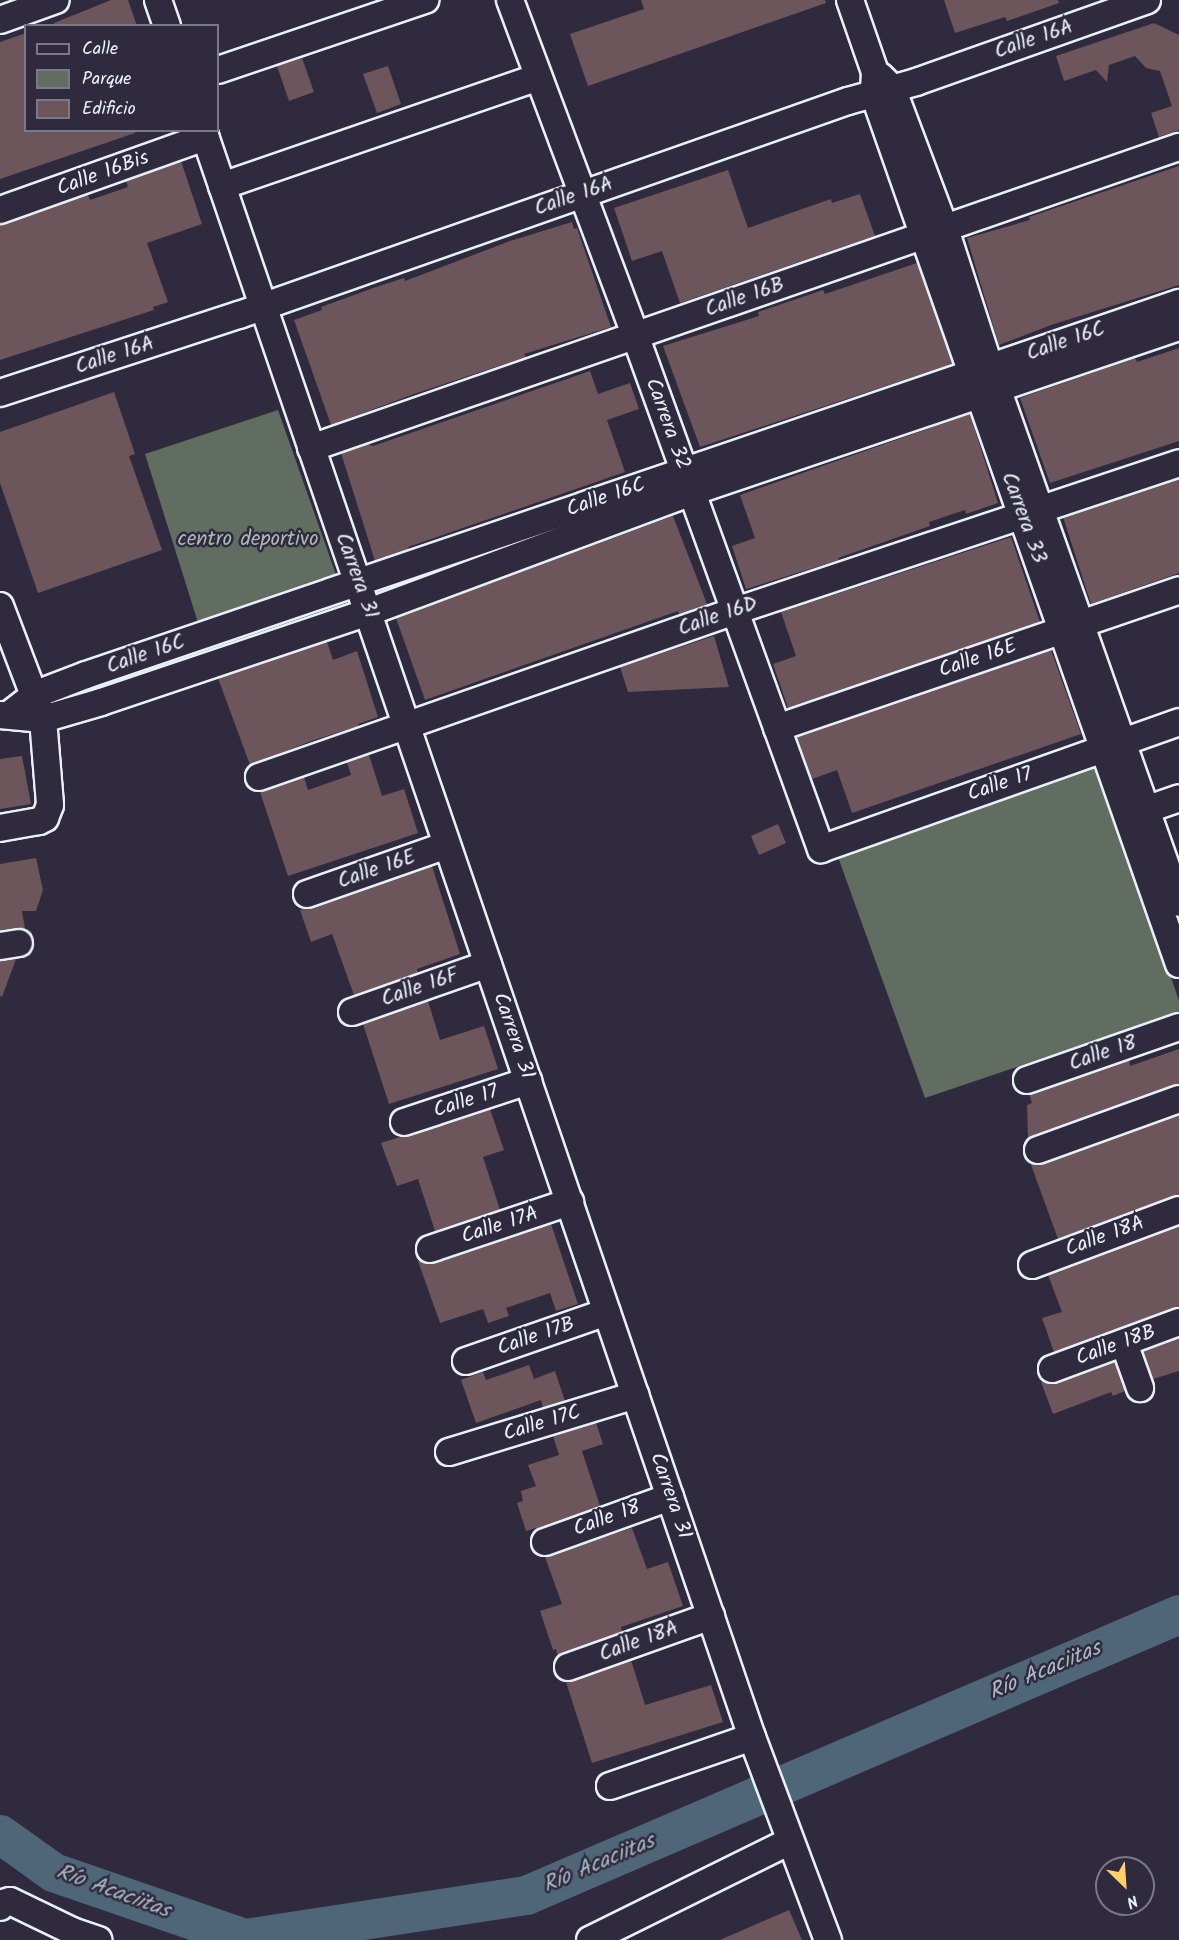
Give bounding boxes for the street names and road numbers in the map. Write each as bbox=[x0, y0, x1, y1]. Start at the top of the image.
street label: Calle 16A bbox=[991, 15, 1077, 65]
street label: Calle 16Bis bbox=[54, 146, 152, 202]
street label: Calle 16A bbox=[531, 172, 617, 222]
street label: Calle 16B bbox=[702, 273, 788, 323]
street label: Calle 16C bbox=[1023, 317, 1109, 367]
street label: Calle 16A bbox=[72, 331, 158, 381]
street label: Carrera 32 bbox=[639, 375, 695, 473]
street label: Carrera 33 bbox=[995, 469, 1051, 567]
street label: Calle 16C bbox=[563, 473, 649, 523]
street label: Carrera 31 bbox=[329, 530, 383, 622]
street label: Calle 16D bbox=[675, 592, 761, 642]
street label: Calle 16C bbox=[103, 630, 189, 680]
street label: Calle 16E bbox=[936, 634, 1020, 684]
street label: Calle 17 bbox=[964, 762, 1036, 808]
street label: Calle 16E bbox=[335, 845, 419, 895]
street label: Calle 16F bbox=[378, 963, 462, 1013]
street label: Carrera 31 bbox=[487, 990, 539, 1082]
street label: Calle 18 bbox=[1066, 1031, 1140, 1077]
street label: Calle 17 bbox=[430, 1080, 502, 1124]
street label: Calle 17A bbox=[458, 1202, 542, 1250]
street label: Calle 18A bbox=[1062, 1211, 1148, 1263]
street label: Calle 17B bbox=[494, 1312, 578, 1362]
street label: Calle 18B bbox=[1073, 1320, 1159, 1372]
street label: Calle 17C bbox=[500, 1400, 584, 1448]
street label: Carrera 31 bbox=[644, 1450, 696, 1542]
street label: Calle 18 bbox=[570, 1495, 644, 1543]
street label: Calle 18A bbox=[596, 1616, 682, 1668]

